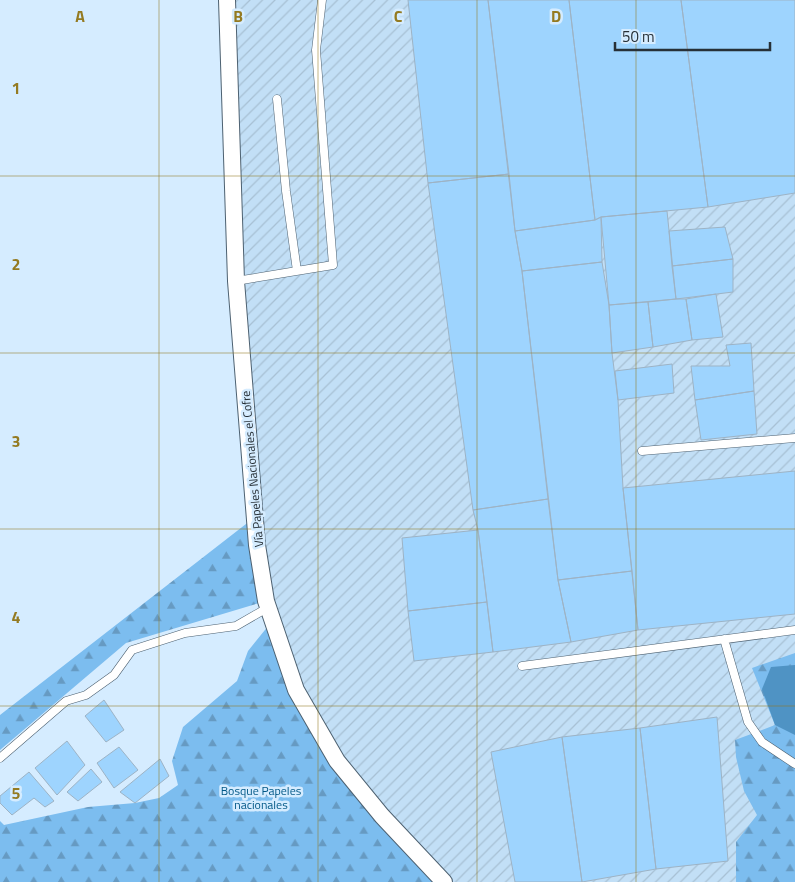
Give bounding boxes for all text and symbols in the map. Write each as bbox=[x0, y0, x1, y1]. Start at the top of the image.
text: A bbox=[75, 4, 85, 28]
text: B bbox=[233, 4, 243, 28]
text: C bbox=[394, 4, 403, 28]
text: D bbox=[551, 4, 561, 28]
scale bar bbox=[615, 20, 770, 52]
text: 50 m bbox=[622, 25, 655, 48]
text: 1 bbox=[12, 76, 20, 100]
text: 2 bbox=[12, 252, 20, 276]
street label: Vía Papeles Nacionales el Cofre bbox=[236, 390, 268, 548]
text: 3 bbox=[12, 429, 20, 453]
text: 4 bbox=[12, 605, 21, 629]
text: 5 bbox=[12, 781, 21, 805]
park label: Bosque Papeles nacionales bbox=[221, 781, 302, 814]

